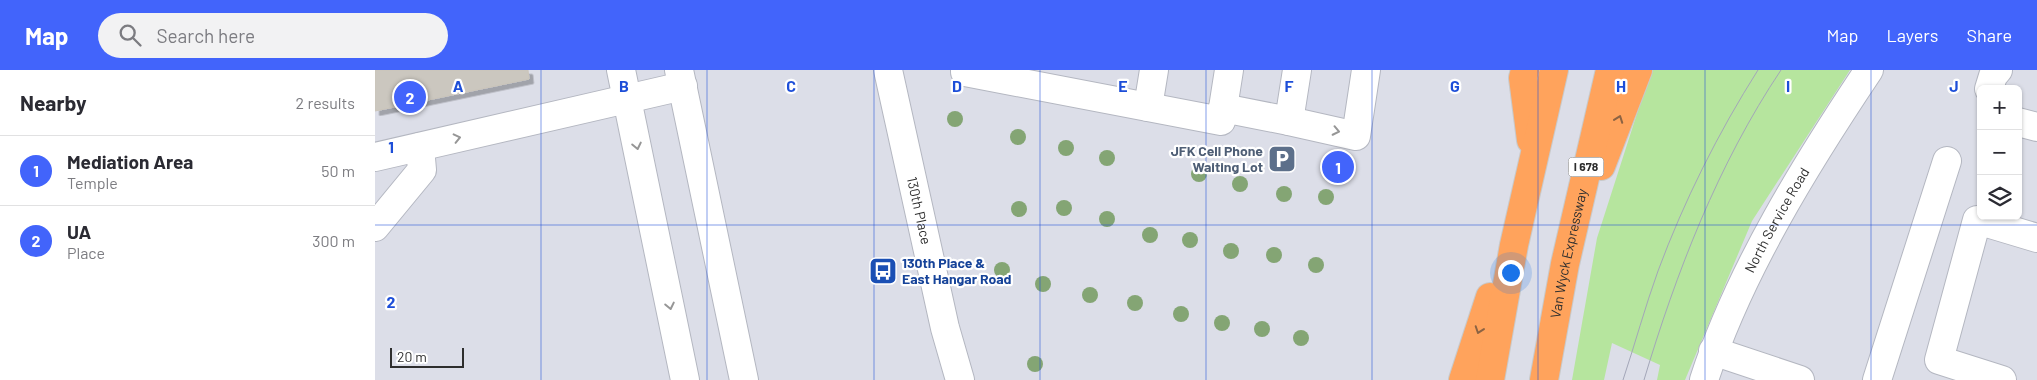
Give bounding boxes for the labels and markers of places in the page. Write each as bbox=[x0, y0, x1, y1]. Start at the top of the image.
pin: 2 bbox=[394, 78, 426, 116]
place label: JFK Cell Phone Waiting Lot bbox=[1171, 142, 1263, 175]
parking icon: JFK Cell Phone Waiting Lot bbox=[1267, 144, 1297, 174]
pin: 1 bbox=[1322, 148, 1354, 186]
place label: 130th Place & East Hangar Road bbox=[902, 254, 1012, 287]
bus stop icon: 130th Place & East Hangar Road bbox=[868, 256, 898, 286]

